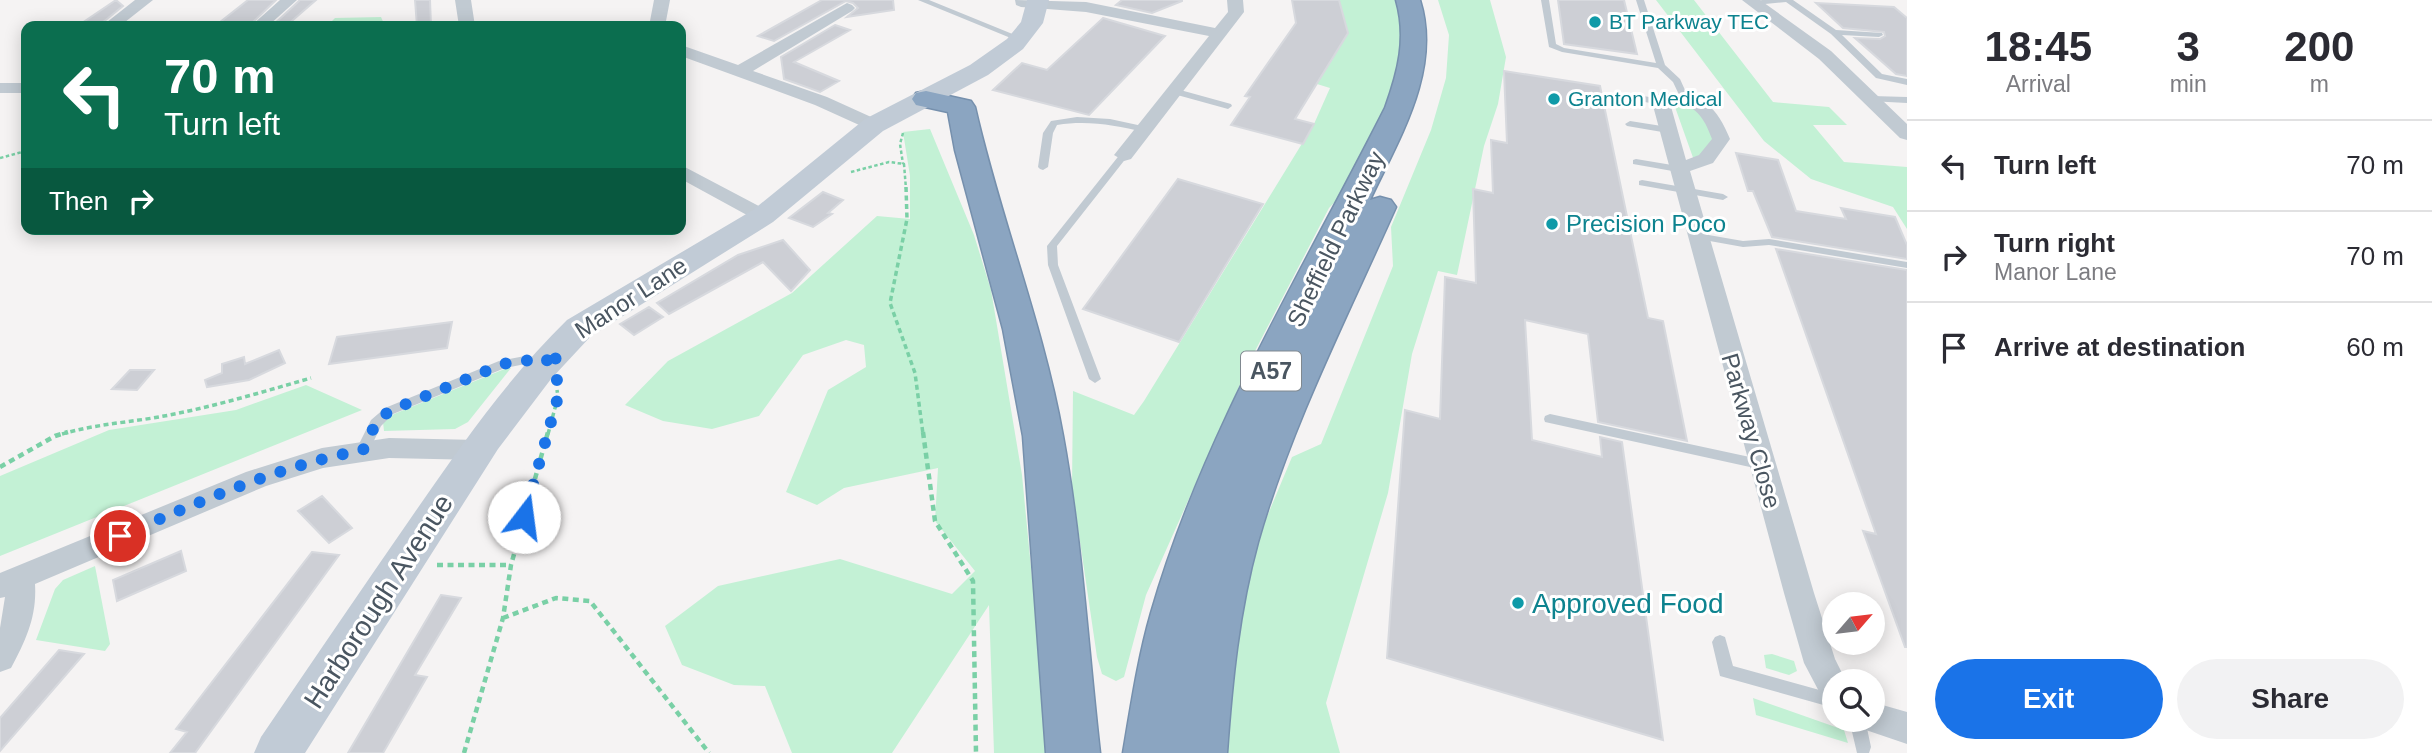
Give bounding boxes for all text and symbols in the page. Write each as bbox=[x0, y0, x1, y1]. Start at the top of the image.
place label: BT Parkway TEC bbox=[1609, 10, 1769, 33]
marker: BT Parkway TEC bbox=[1587, 14, 1603, 30]
text: 18:45 bbox=[1985, 23, 2092, 70]
text: 3 bbox=[2176, 23, 2200, 70]
text: 200 bbox=[2284, 23, 2354, 70]
icon: left bbox=[49, 49, 140, 140]
text: 70 m bbox=[164, 49, 276, 103]
text: Arrival bbox=[2006, 71, 2071, 97]
text: min bbox=[2170, 71, 2207, 97]
text: m bbox=[2310, 71, 2329, 97]
place label: Granton Medical bbox=[1568, 87, 1722, 110]
marker: Granton Medical bbox=[1546, 91, 1562, 107]
text: Turn left bbox=[164, 106, 280, 142]
street label: Sheffield Parkway bbox=[1281, 147, 1390, 331]
icon: left bbox=[1935, 147, 1973, 185]
text: Turn left bbox=[1994, 150, 2096, 180]
text: 70 m bbox=[2346, 150, 2404, 180]
icon: right bbox=[122, 182, 160, 220]
text: Then bbox=[49, 186, 108, 216]
place label: Precision Poco bbox=[1566, 210, 1726, 237]
marker: Precision Poco bbox=[1544, 216, 1560, 232]
text: Turn right bbox=[1994, 228, 2115, 258]
icon: right bbox=[1935, 238, 1973, 276]
text: 70 m bbox=[2346, 241, 2404, 271]
street label: Manor Lane bbox=[570, 251, 692, 344]
text: Manor Lane bbox=[1994, 259, 2117, 285]
icon: arrive bbox=[1935, 329, 1973, 367]
text: Arrive at destination bbox=[1994, 332, 2245, 362]
text: 60 m bbox=[2346, 332, 2404, 362]
street label: Parkway Close bbox=[1716, 350, 1787, 512]
road number: A57 bbox=[1241, 352, 1301, 390]
position arrow bbox=[487, 480, 561, 554]
street label: Harborough Avenue bbox=[298, 489, 459, 714]
pin bbox=[90, 506, 150, 566]
icon: arrive bbox=[101, 517, 139, 555]
place label: Approved Food bbox=[1532, 588, 1723, 619]
north arrow bbox=[1822, 592, 1885, 654]
map controls bbox=[1822, 592, 1885, 732]
marker: Approved Food bbox=[1510, 595, 1526, 611]
button: Exit bbox=[1935, 659, 2163, 739]
button: Share bbox=[2177, 659, 2404, 739]
button: search bbox=[1822, 669, 1885, 732]

